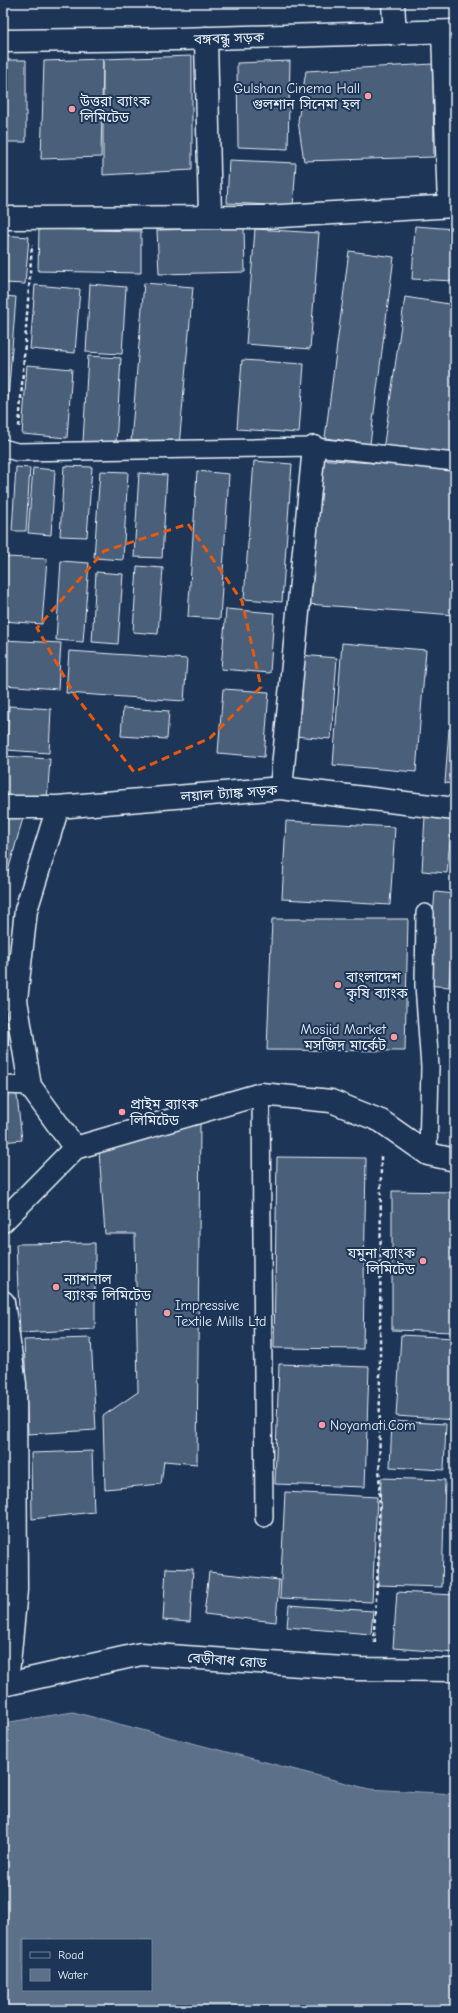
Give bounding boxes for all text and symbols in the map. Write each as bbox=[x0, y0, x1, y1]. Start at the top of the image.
street label: বঙ্গবন্ধু সড়ক bbox=[193, 29, 265, 49]
place label: Gulshan Cinema Hall গুলশান সিনেমা হল bbox=[233, 80, 361, 113]
marker: Gulshan Cinema Hall গুলশান সিনেমা হল bbox=[363, 91, 373, 101]
place label: উত্তরা ব্যাংক লিমিটেড bbox=[79, 93, 151, 126]
marker: উত্তরা ব্যাংক লিমিটেড bbox=[67, 104, 77, 114]
street label: লয়াল ট্যাঙ্ক সড়ক bbox=[179, 782, 279, 805]
place label: বাংলাদেশ কৃষি ব্যাংক bbox=[345, 969, 408, 1002]
marker: বাংলাদেশ কৃষি ব্যাংক bbox=[333, 980, 343, 990]
place label: Mosjid Market মসজিদ মার্কেট bbox=[301, 1021, 387, 1054]
marker: Mosjid Market মসজিদ মার্কেট bbox=[389, 1032, 399, 1042]
place label: প্রাইম ব্যাংক লিমিটেড bbox=[129, 1096, 199, 1129]
marker: প্রাইম ব্যাংক লিমিটেড bbox=[117, 1107, 127, 1117]
place label: যমুনা ব্যাংক লিমিটেড bbox=[347, 1245, 416, 1278]
marker: যমুনা ব্যাংক লিমিটেড bbox=[418, 1256, 428, 1266]
place label: ন্যাশনাল ব্যাংক লিমিটেড bbox=[63, 1271, 152, 1304]
marker: ন্যাশনাল ব্যাংক লিমিটেড bbox=[51, 1282, 61, 1292]
place label: Impressive Textile Mills Ltd bbox=[175, 1297, 266, 1330]
marker: Impressive Textile Mills Ltd bbox=[162, 1308, 172, 1318]
place label: Noyamati.Com bbox=[330, 1417, 416, 1434]
marker: Noyamati.Com bbox=[317, 1420, 327, 1430]
street label: বেড়ীবাধ রোড bbox=[187, 1649, 268, 1672]
legend bbox=[22, 1939, 152, 1991]
text: Road bbox=[58, 1948, 84, 1962]
text: Water bbox=[58, 1968, 88, 1982]

